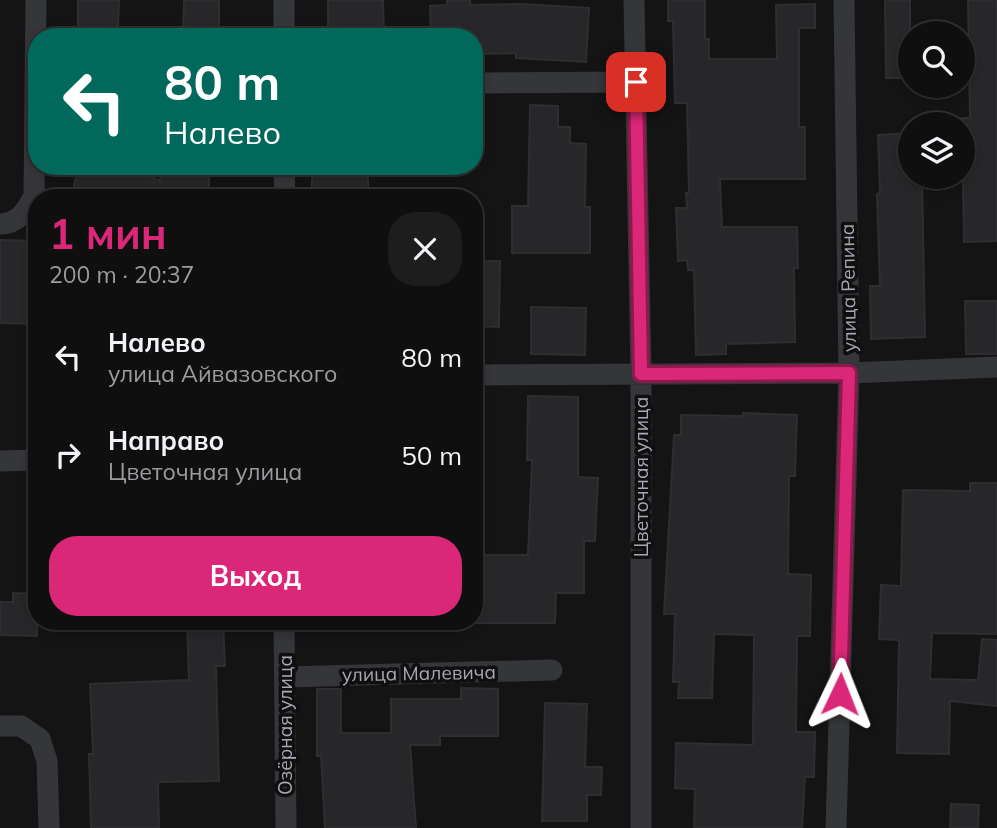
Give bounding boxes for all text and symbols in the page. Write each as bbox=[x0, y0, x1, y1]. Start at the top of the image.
map controls bbox=[898, 21, 975, 189]
button: search bbox=[898, 21, 975, 98]
text: 80 m bbox=[164, 51, 280, 112]
pin bbox=[606, 52, 666, 112]
icon: left bbox=[49, 56, 140, 147]
icon: arrive bbox=[617, 63, 655, 101]
text: Налево bbox=[164, 112, 281, 152]
button: layers bbox=[898, 112, 975, 189]
text: 1 мин bbox=[49, 207, 167, 260]
button: close bbox=[388, 212, 462, 286]
street label: улица Репина bbox=[835, 224, 861, 352]
text: 200 m · 20:37 bbox=[49, 260, 194, 289]
text: Налево bbox=[108, 326, 206, 359]
icon: left bbox=[49, 338, 87, 376]
text: 80 m bbox=[401, 341, 462, 374]
text: улица Айвазовского bbox=[108, 359, 337, 388]
street label: Цветочная улица bbox=[629, 397, 653, 557]
text: Направо bbox=[108, 424, 224, 457]
icon: right bbox=[49, 436, 87, 474]
text: 50 m bbox=[401, 439, 462, 472]
text: Цветочная улица bbox=[108, 457, 302, 486]
button: Выход bbox=[49, 536, 462, 616]
street label: Озёрная улица bbox=[273, 655, 297, 795]
position arrow bbox=[803, 657, 877, 731]
street label: улица Малевича bbox=[342, 660, 496, 686]

